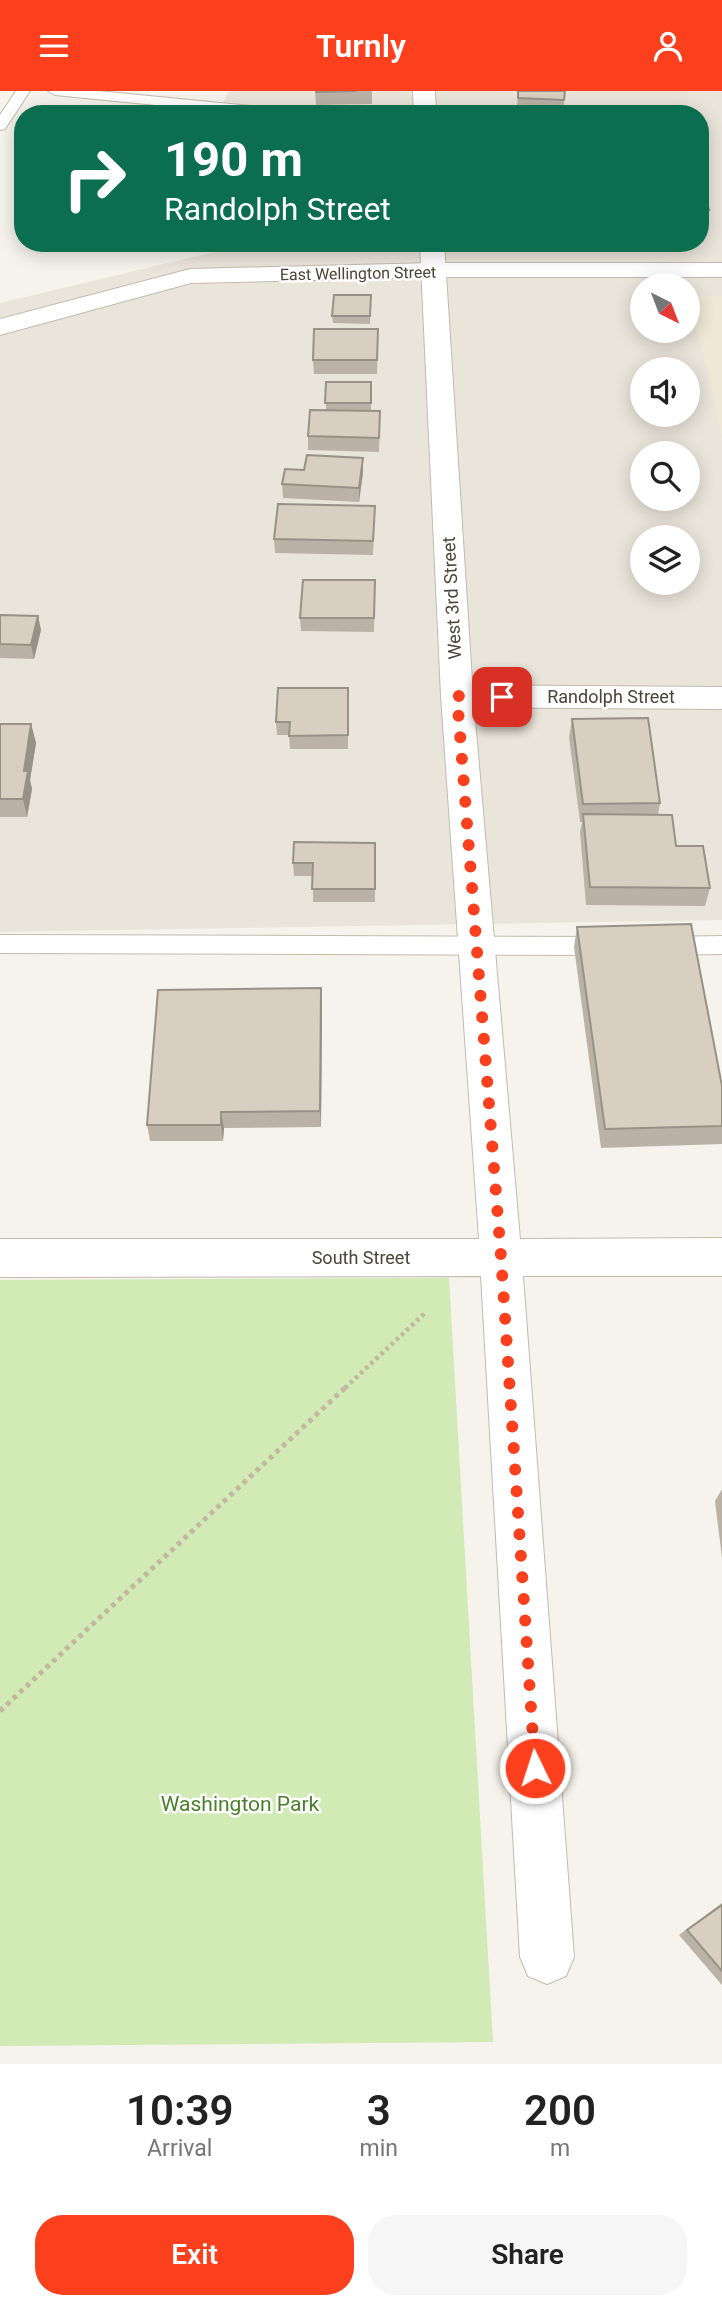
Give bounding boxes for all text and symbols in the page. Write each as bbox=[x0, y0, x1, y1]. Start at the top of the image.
icon: menu bbox=[35, 27, 73, 65]
text: Turnly bbox=[316, 27, 406, 65]
icon: person bbox=[649, 27, 687, 65]
text: 190 m bbox=[164, 131, 303, 188]
icon: right bbox=[49, 133, 140, 224]
text: Randolph Street bbox=[164, 190, 391, 228]
street label: East Wellington Street bbox=[280, 263, 436, 284]
north arrow bbox=[630, 273, 700, 343]
map controls bbox=[630, 273, 700, 595]
button: sound bbox=[630, 357, 700, 427]
button: search bbox=[630, 441, 700, 511]
button: layers bbox=[630, 525, 700, 595]
street label: West 3rd Street bbox=[438, 536, 465, 660]
pin bbox=[472, 667, 532, 727]
icon: arrive bbox=[483, 678, 521, 716]
street label: Randolph Street bbox=[547, 686, 675, 707]
street label: South Street bbox=[312, 1247, 410, 1268]
position arrow bbox=[498, 1731, 572, 1805]
park label: Washington Park bbox=[161, 1792, 320, 1816]
text: 10:39 bbox=[126, 2086, 233, 2135]
text: 3 bbox=[367, 2086, 391, 2135]
text: 200 bbox=[524, 2086, 596, 2135]
text: Arrival bbox=[147, 2135, 212, 2162]
text: min bbox=[359, 2135, 398, 2162]
text: m bbox=[550, 2135, 570, 2162]
button: Exit bbox=[35, 2215, 354, 2295]
button: Share bbox=[368, 2215, 687, 2295]

